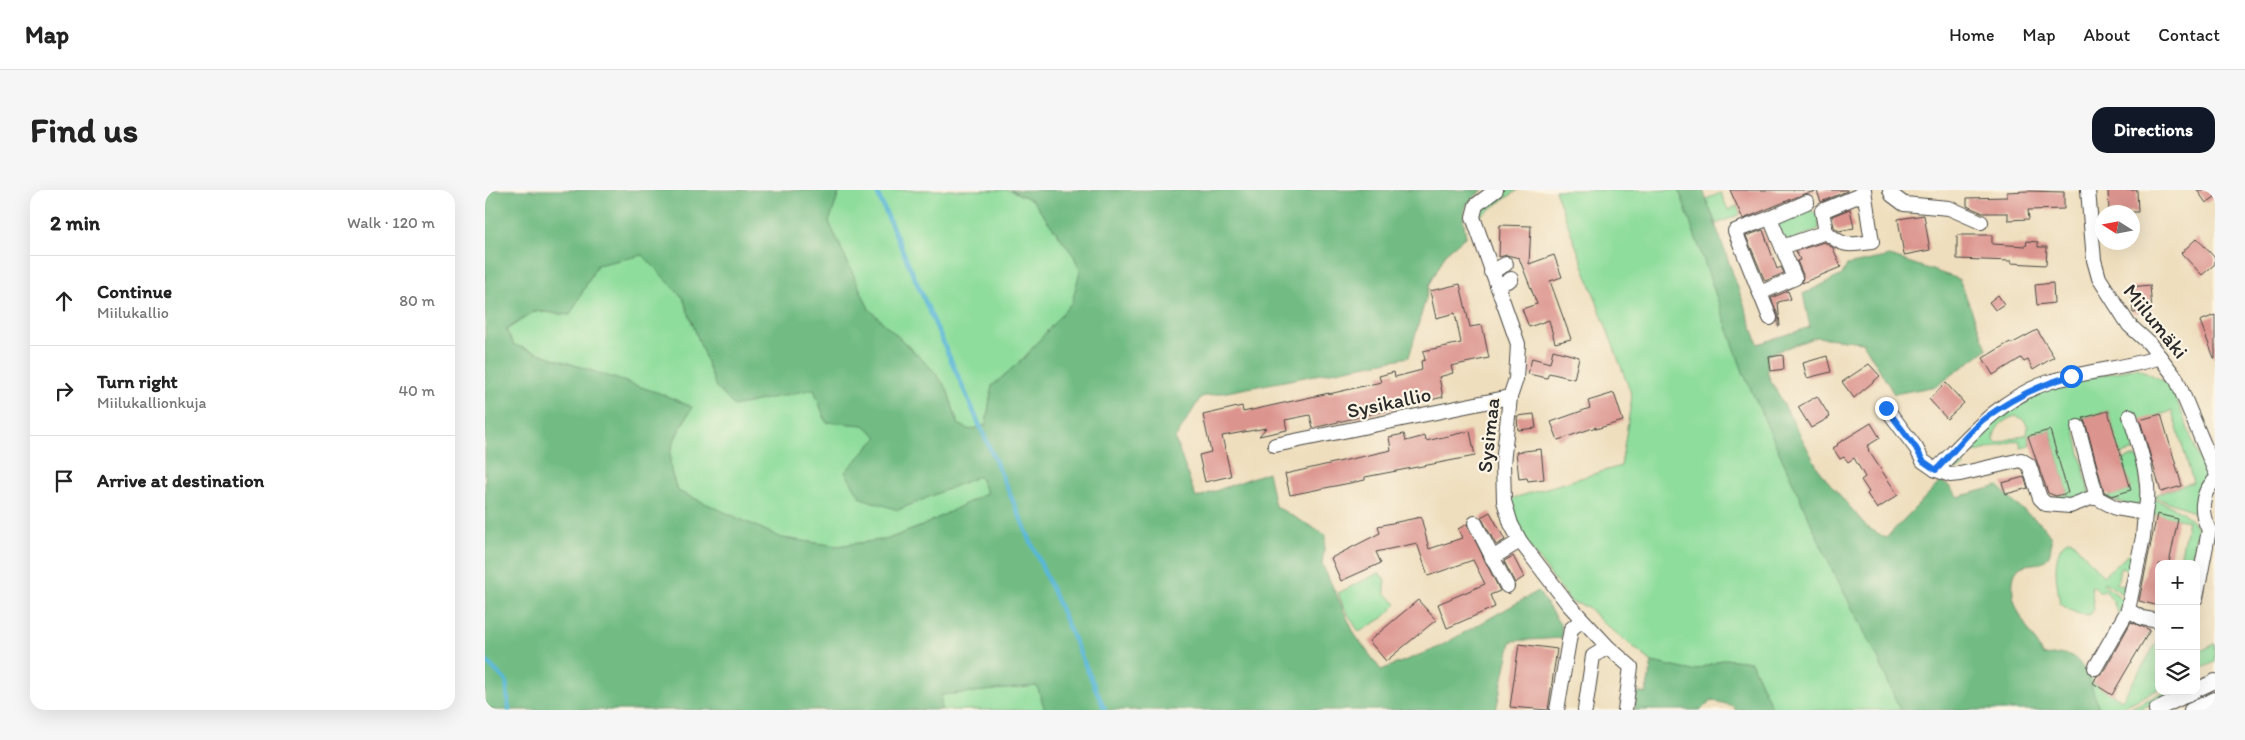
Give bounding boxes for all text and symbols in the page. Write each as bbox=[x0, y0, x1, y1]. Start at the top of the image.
text: Map bbox=[25, 20, 69, 49]
text: Home bbox=[1949, 24, 1995, 46]
text: Map bbox=[2023, 24, 2056, 46]
text: About bbox=[2084, 24, 2130, 46]
text: Contact bbox=[2158, 24, 2220, 46]
button: Directions bbox=[2092, 107, 2215, 153]
text: Find us bbox=[30, 109, 138, 151]
north arrow bbox=[2095, 205, 2140, 250]
text: 2 min bbox=[50, 210, 100, 235]
text: Walk · 120 m bbox=[347, 213, 435, 232]
street label: Miilumäki bbox=[2118, 279, 2194, 363]
text: Continue bbox=[97, 280, 172, 303]
icon: ahead bbox=[50, 287, 78, 315]
text: 80 m bbox=[399, 291, 435, 310]
text: Miilukallio bbox=[97, 303, 169, 322]
route start bbox=[2060, 365, 2083, 388]
text: Turn right bbox=[97, 370, 178, 393]
icon: right bbox=[50, 377, 78, 405]
text: 40 m bbox=[398, 381, 435, 400]
street label: Sysikallio bbox=[1345, 381, 1433, 423]
text: Miilukallionkuja bbox=[97, 393, 206, 412]
street label: Sysimaa bbox=[1472, 396, 1504, 474]
route end bbox=[1875, 397, 1898, 420]
icon: arrive bbox=[50, 467, 78, 495]
text: Arrive at destination bbox=[97, 469, 264, 492]
map controls bbox=[2155, 560, 2200, 695]
button: + bbox=[2155, 560, 2200, 605]
button: − bbox=[2155, 605, 2200, 650]
button: layers bbox=[2155, 650, 2200, 695]

